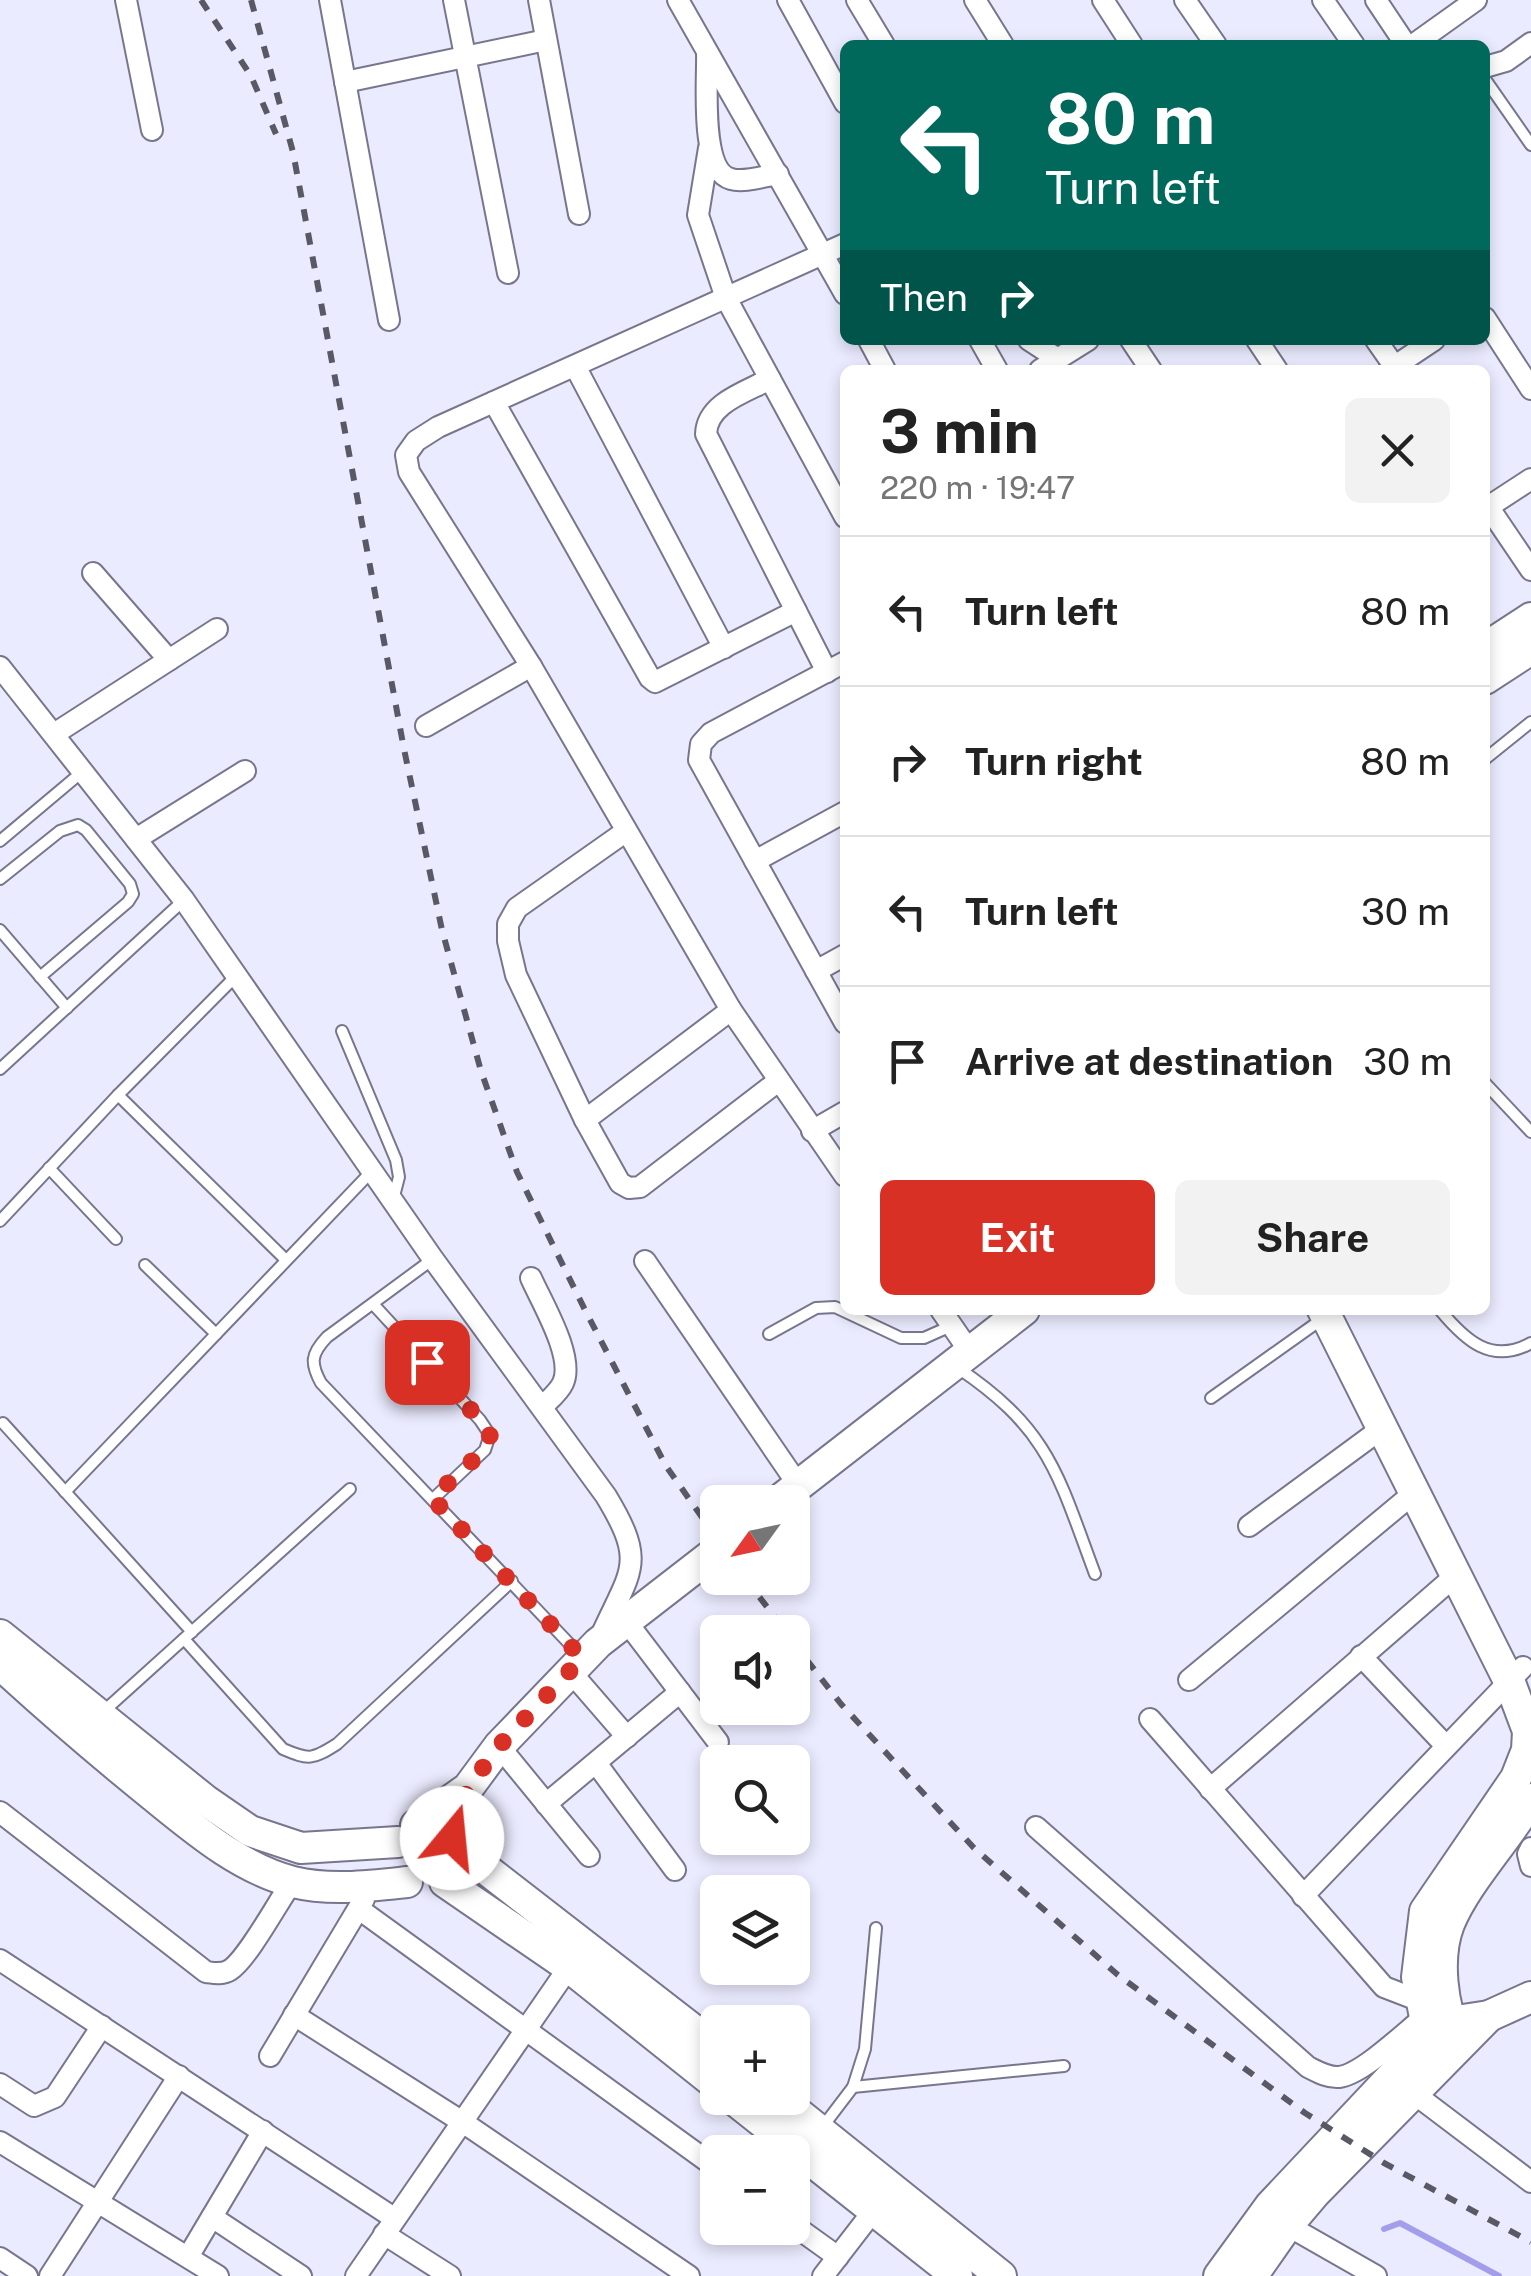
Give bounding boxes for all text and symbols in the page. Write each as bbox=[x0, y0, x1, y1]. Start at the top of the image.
text: 80 m bbox=[1045, 77, 1215, 160]
icon: left bbox=[880, 80, 1010, 210]
text: Turn left bbox=[1045, 161, 1221, 214]
icon: right bbox=[988, 270, 1043, 325]
text: Then bbox=[880, 275, 968, 320]
text: 3 min bbox=[880, 396, 1039, 467]
button: close bbox=[1345, 398, 1450, 503]
text: 220 m · 19:47 bbox=[880, 469, 1075, 506]
icon: left bbox=[880, 584, 935, 639]
text: Turn left bbox=[965, 589, 1119, 634]
text: 80 m bbox=[1360, 589, 1450, 634]
icon: right bbox=[880, 734, 935, 789]
text: Turn right bbox=[965, 739, 1143, 784]
text: 80 m bbox=[1360, 739, 1450, 784]
icon: left bbox=[880, 884, 935, 939]
text: Turn left bbox=[965, 889, 1119, 934]
text: 30 m bbox=[1361, 889, 1450, 934]
icon: arrive bbox=[880, 1034, 935, 1089]
text: Arrive at destination bbox=[965, 1039, 1333, 1084]
text: 30 m bbox=[1363, 1039, 1452, 1084]
button: Exit bbox=[880, 1180, 1155, 1295]
button: Share bbox=[1175, 1180, 1450, 1295]
pin bbox=[385, 1320, 470, 1405]
icon: arrive bbox=[400, 1335, 455, 1390]
north arrow bbox=[700, 1485, 810, 1595]
map controls bbox=[700, 1485, 810, 2245]
button: sound bbox=[700, 1615, 810, 1725]
button: search bbox=[700, 1745, 810, 1855]
position arrow bbox=[400, 1786, 504, 1890]
button: layers bbox=[700, 1875, 810, 1985]
button: + bbox=[700, 2005, 810, 2115]
button: − bbox=[700, 2135, 810, 2245]

